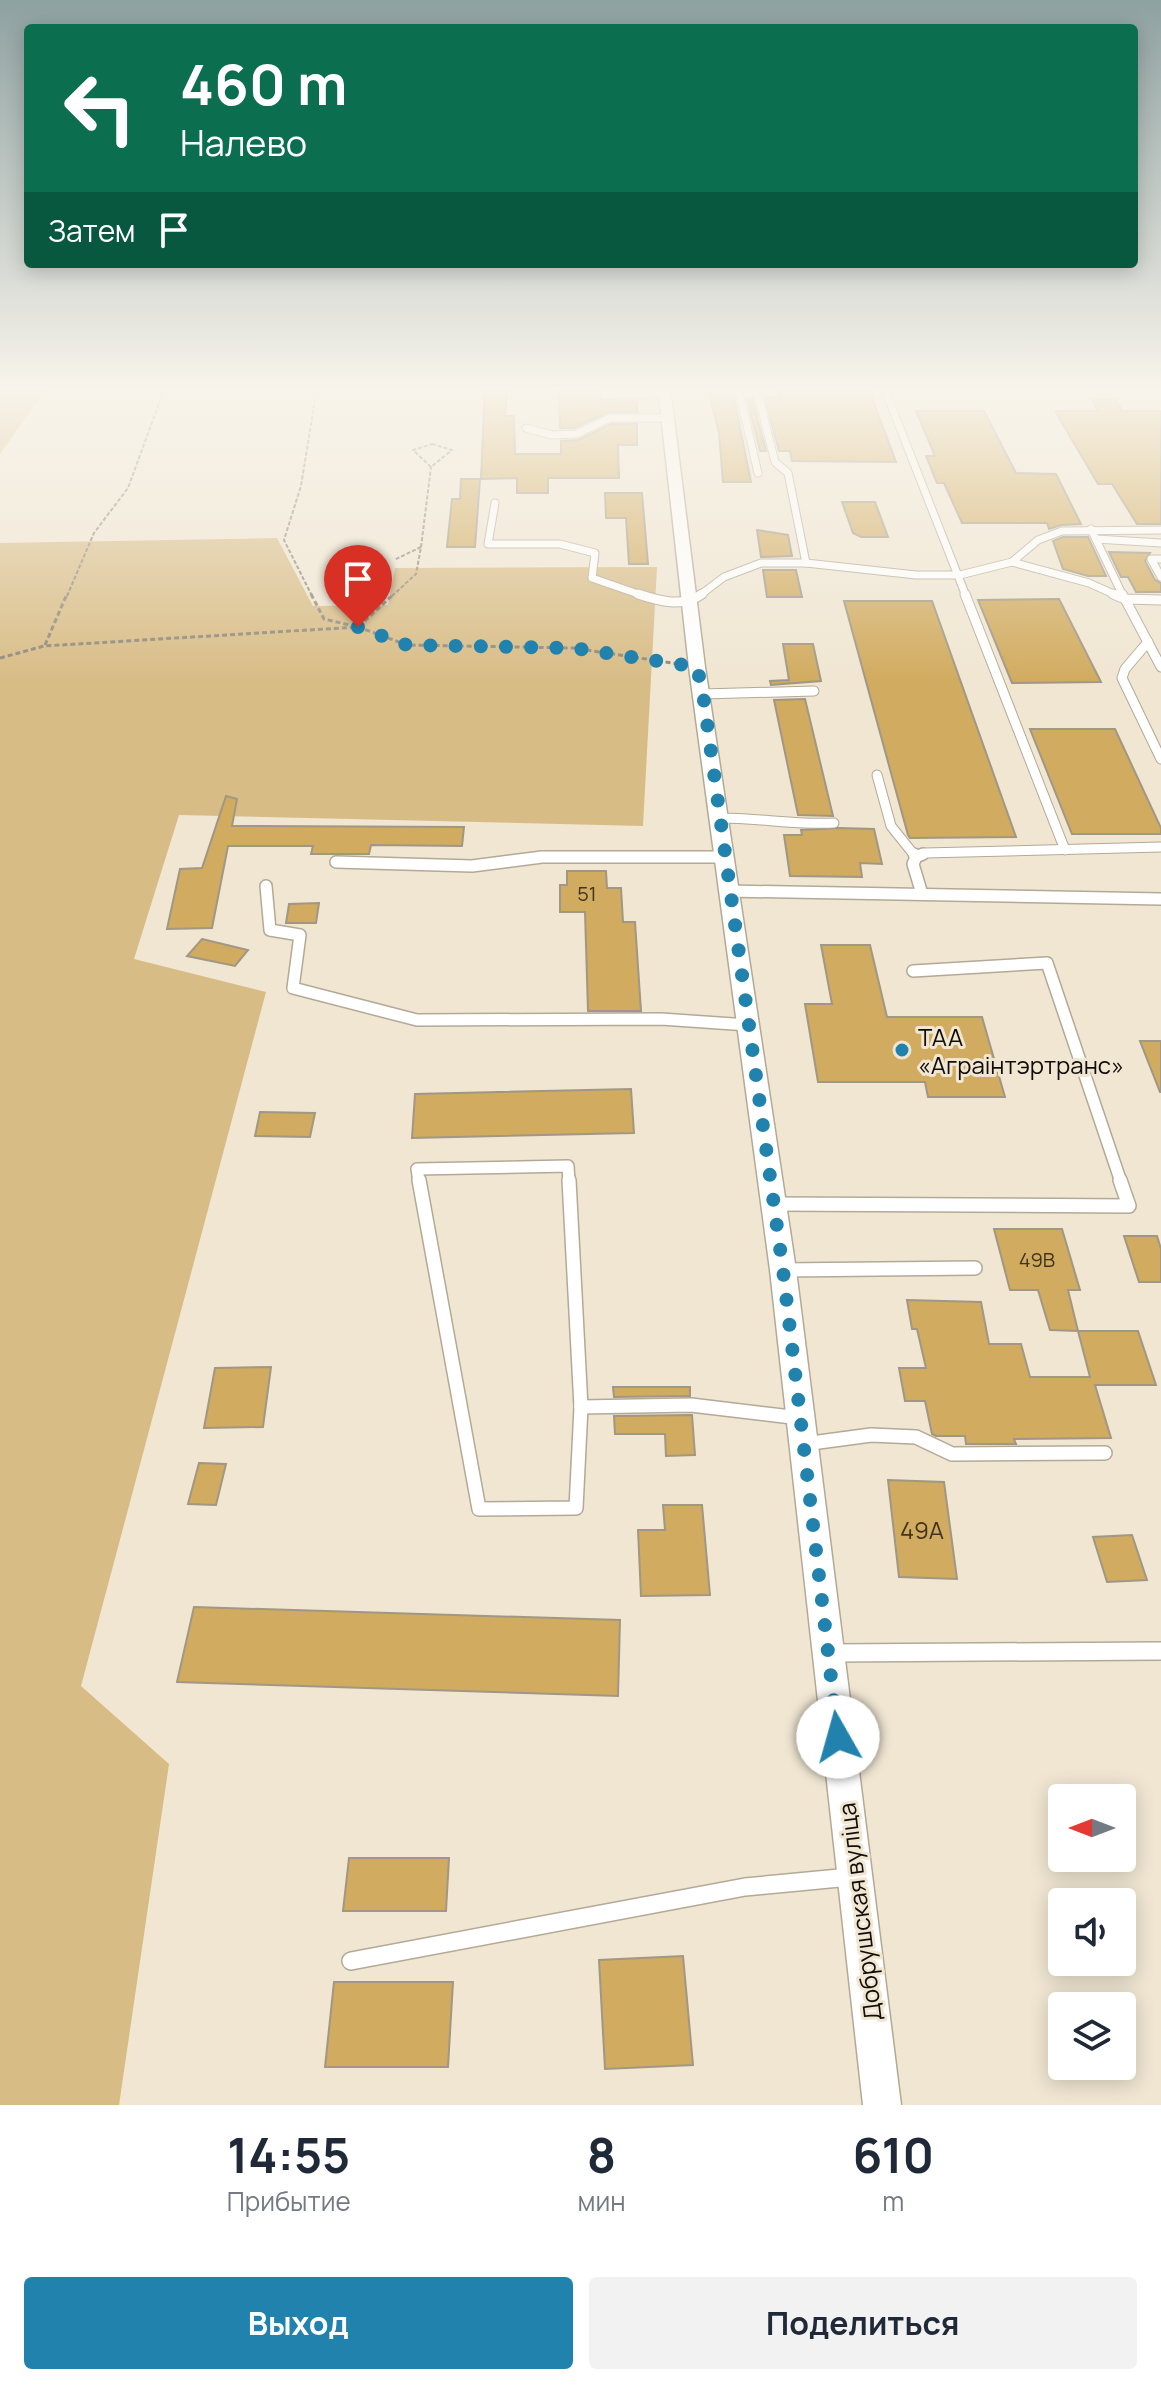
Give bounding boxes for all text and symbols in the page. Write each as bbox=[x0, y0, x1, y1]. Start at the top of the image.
text: 460 m bbox=[180, 45, 347, 122]
icon: left bbox=[48, 56, 152, 160]
text: Налево bbox=[180, 118, 307, 167]
icon: arrive bbox=[152, 208, 196, 252]
text: Затем bbox=[48, 210, 136, 251]
pin bbox=[324, 545, 392, 627]
icon: arrive bbox=[336, 557, 380, 601]
house number: 51 bbox=[577, 880, 597, 907]
place label: ТАА «Аграінтэртранс» bbox=[918, 1020, 1124, 1081]
marker: ТАА «Аграінтэртранс» bbox=[893, 1041, 911, 1059]
house number: 49В bbox=[1019, 1246, 1055, 1273]
house number: 49А bbox=[900, 1513, 944, 1546]
position arrow bbox=[796, 1695, 880, 1779]
north arrow bbox=[1048, 1784, 1136, 1872]
map controls bbox=[1048, 1784, 1136, 2080]
street label: Добрушская вуліца bbox=[829, 1801, 889, 2023]
button: sound bbox=[1048, 1888, 1136, 1976]
button: layers bbox=[1048, 1992, 1136, 2080]
text: 14:55 bbox=[227, 2122, 350, 2187]
text: 8 bbox=[587, 2122, 616, 2187]
text: 610 bbox=[852, 2122, 934, 2187]
text: Прибытие bbox=[227, 2183, 351, 2219]
text: мин bbox=[578, 2183, 626, 2219]
text: m bbox=[882, 2183, 904, 2219]
button: Выход bbox=[24, 2277, 573, 2369]
button: Поделиться bbox=[589, 2277, 1137, 2369]

